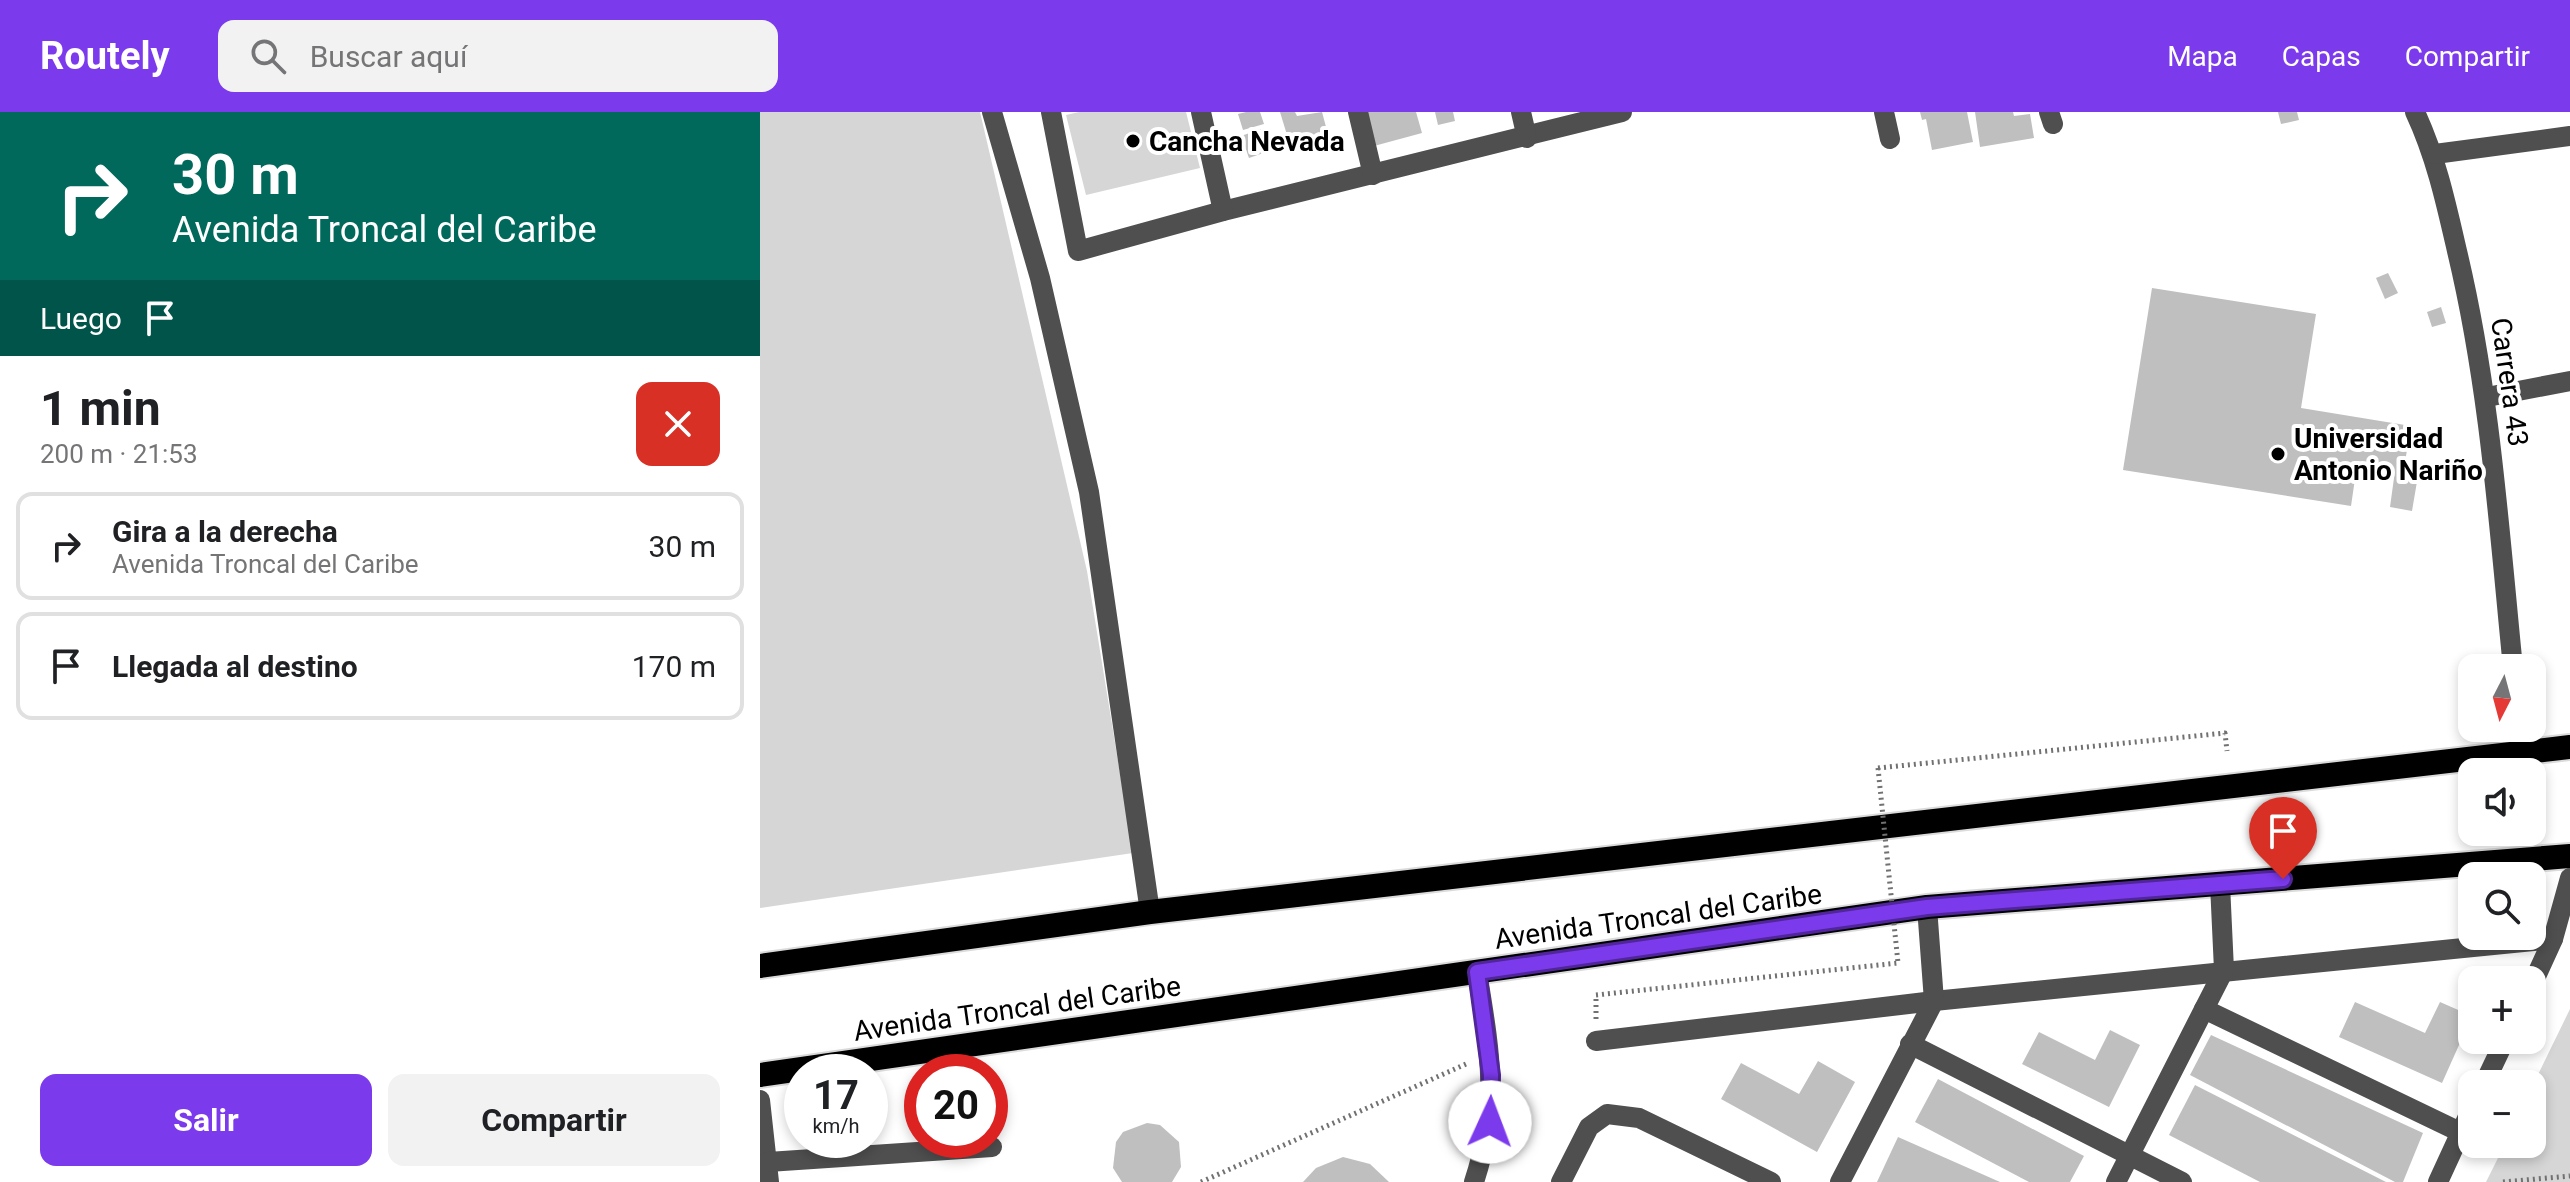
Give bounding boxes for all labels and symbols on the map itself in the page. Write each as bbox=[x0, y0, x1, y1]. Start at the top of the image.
place label: Cancha Nevada bbox=[1149, 125, 1345, 158]
marker: Cancha Nevada bbox=[1124, 132, 1142, 150]
street label: Carrera 43 bbox=[2484, 316, 2535, 449]
place label: Universidad Antonio Nariño bbox=[2294, 422, 2483, 487]
marker: Universidad Antonio Nariño bbox=[2269, 445, 2287, 463]
north arrow bbox=[2458, 654, 2546, 742]
pin bbox=[2249, 797, 2317, 879]
street label: Avenida Troncal del Caribe bbox=[1492, 877, 1824, 956]
street label: Avenida Troncal del Caribe bbox=[851, 969, 1183, 1048]
speed limit sign: 20 bbox=[904, 1054, 1008, 1158]
position arrow bbox=[1448, 1080, 1532, 1164]

